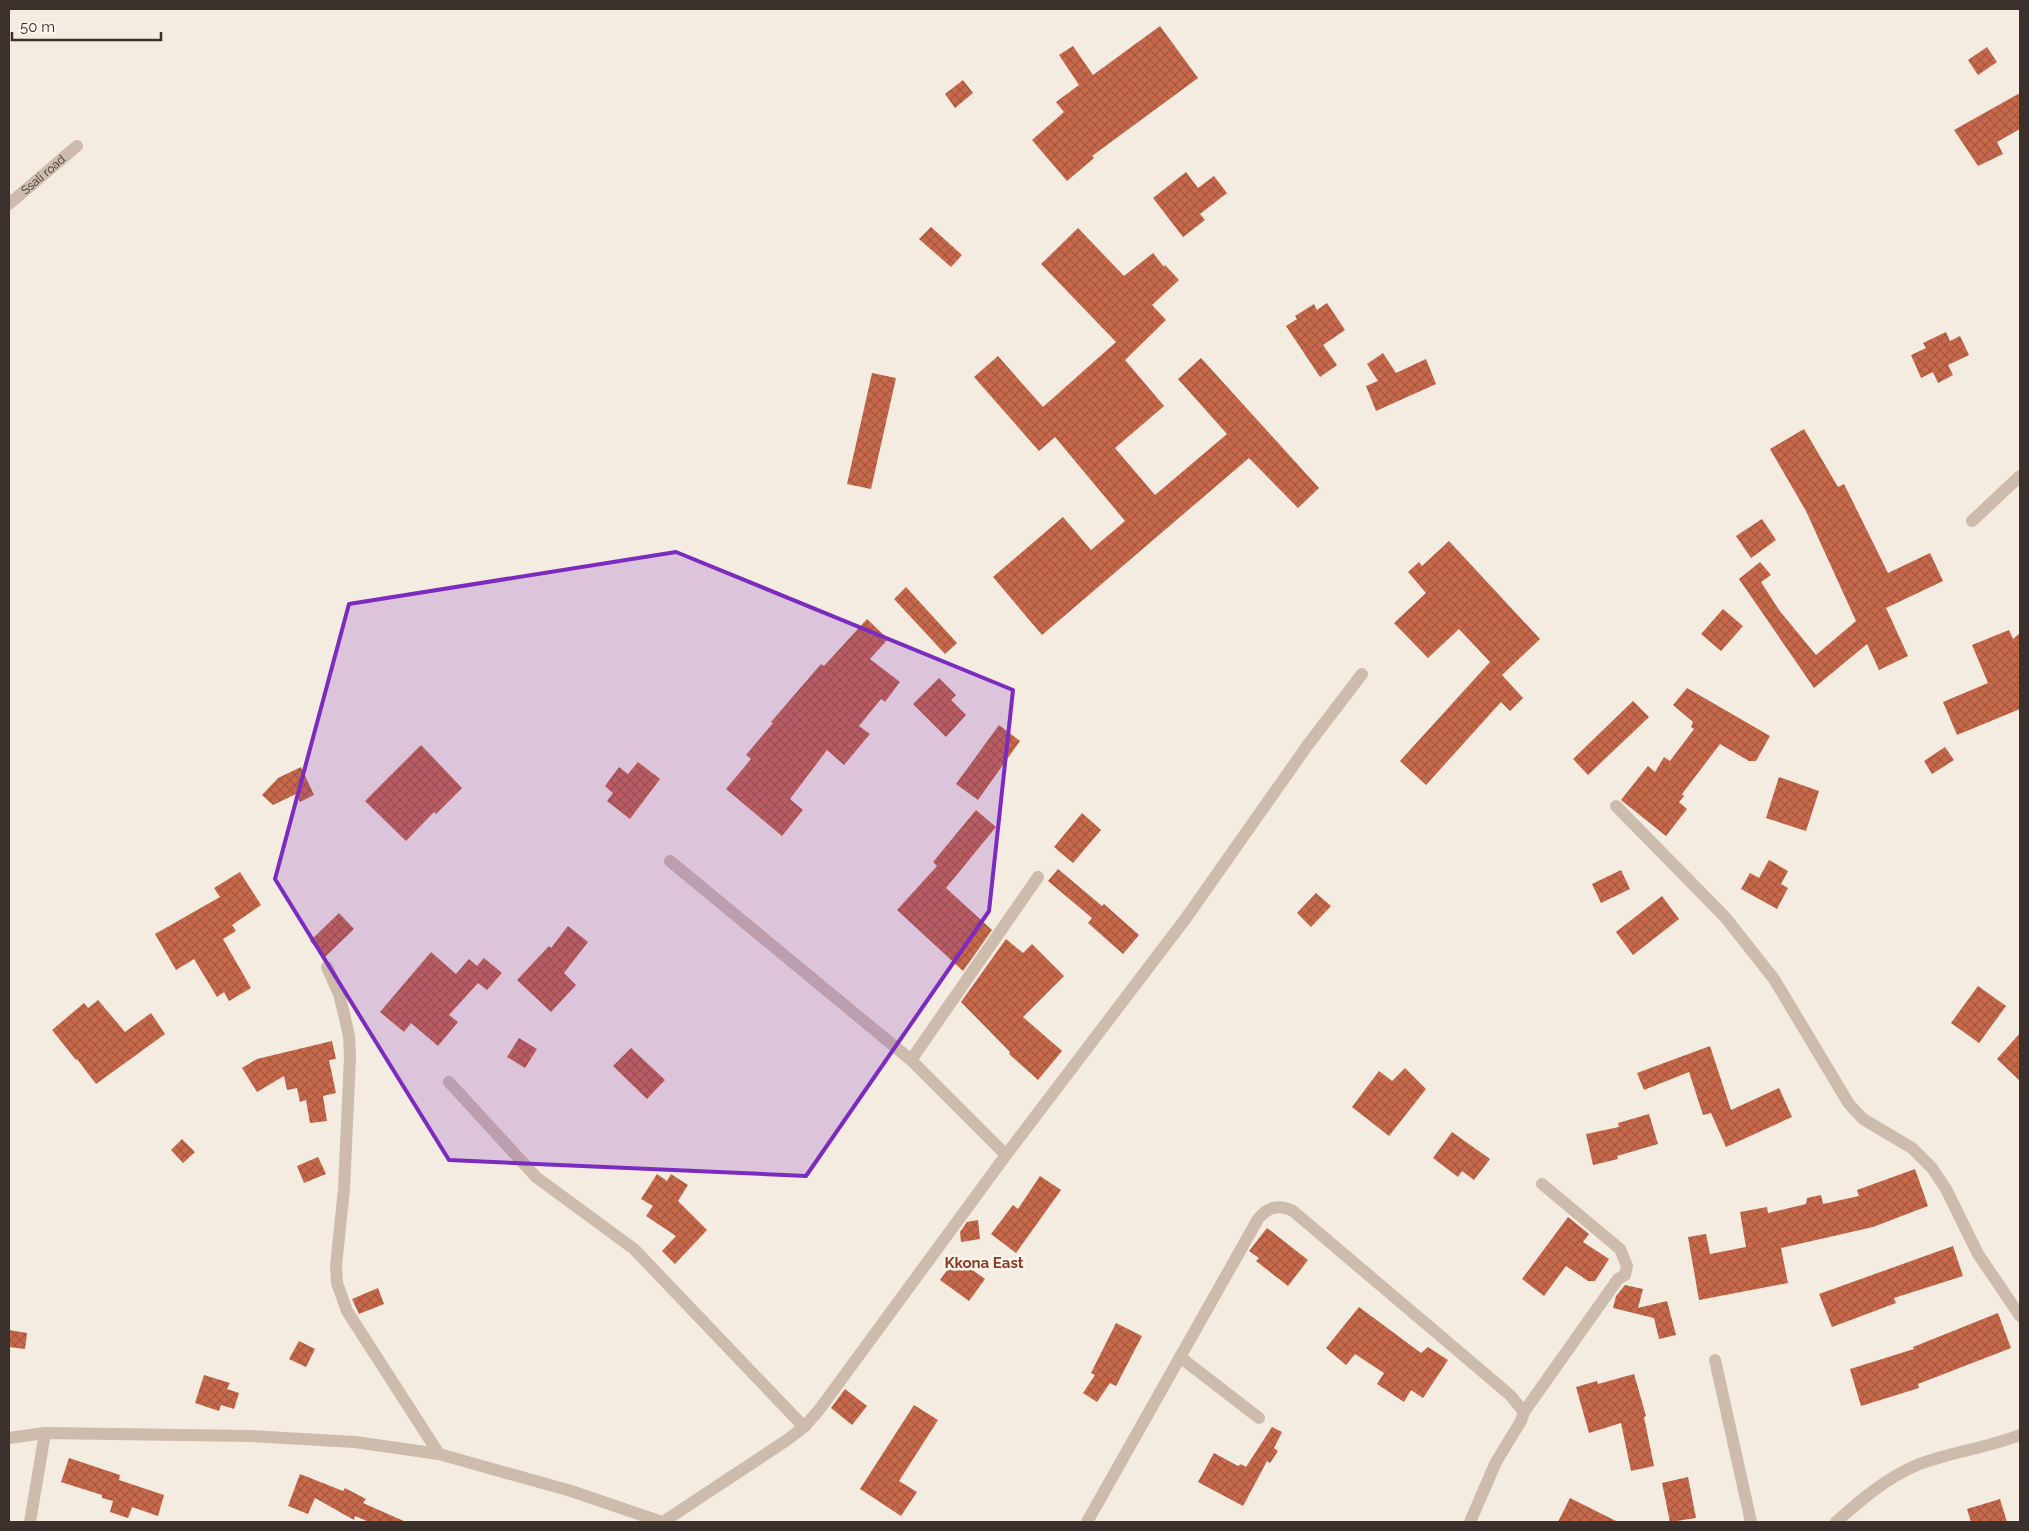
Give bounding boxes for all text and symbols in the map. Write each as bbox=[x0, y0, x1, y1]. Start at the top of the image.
scale bar bbox=[12, 10, 161, 42]
text: 50 m bbox=[20, 18, 55, 36]
street label: Ssali road bbox=[18, 152, 68, 198]
district label: Kkona East bbox=[944, 1254, 1024, 1272]

